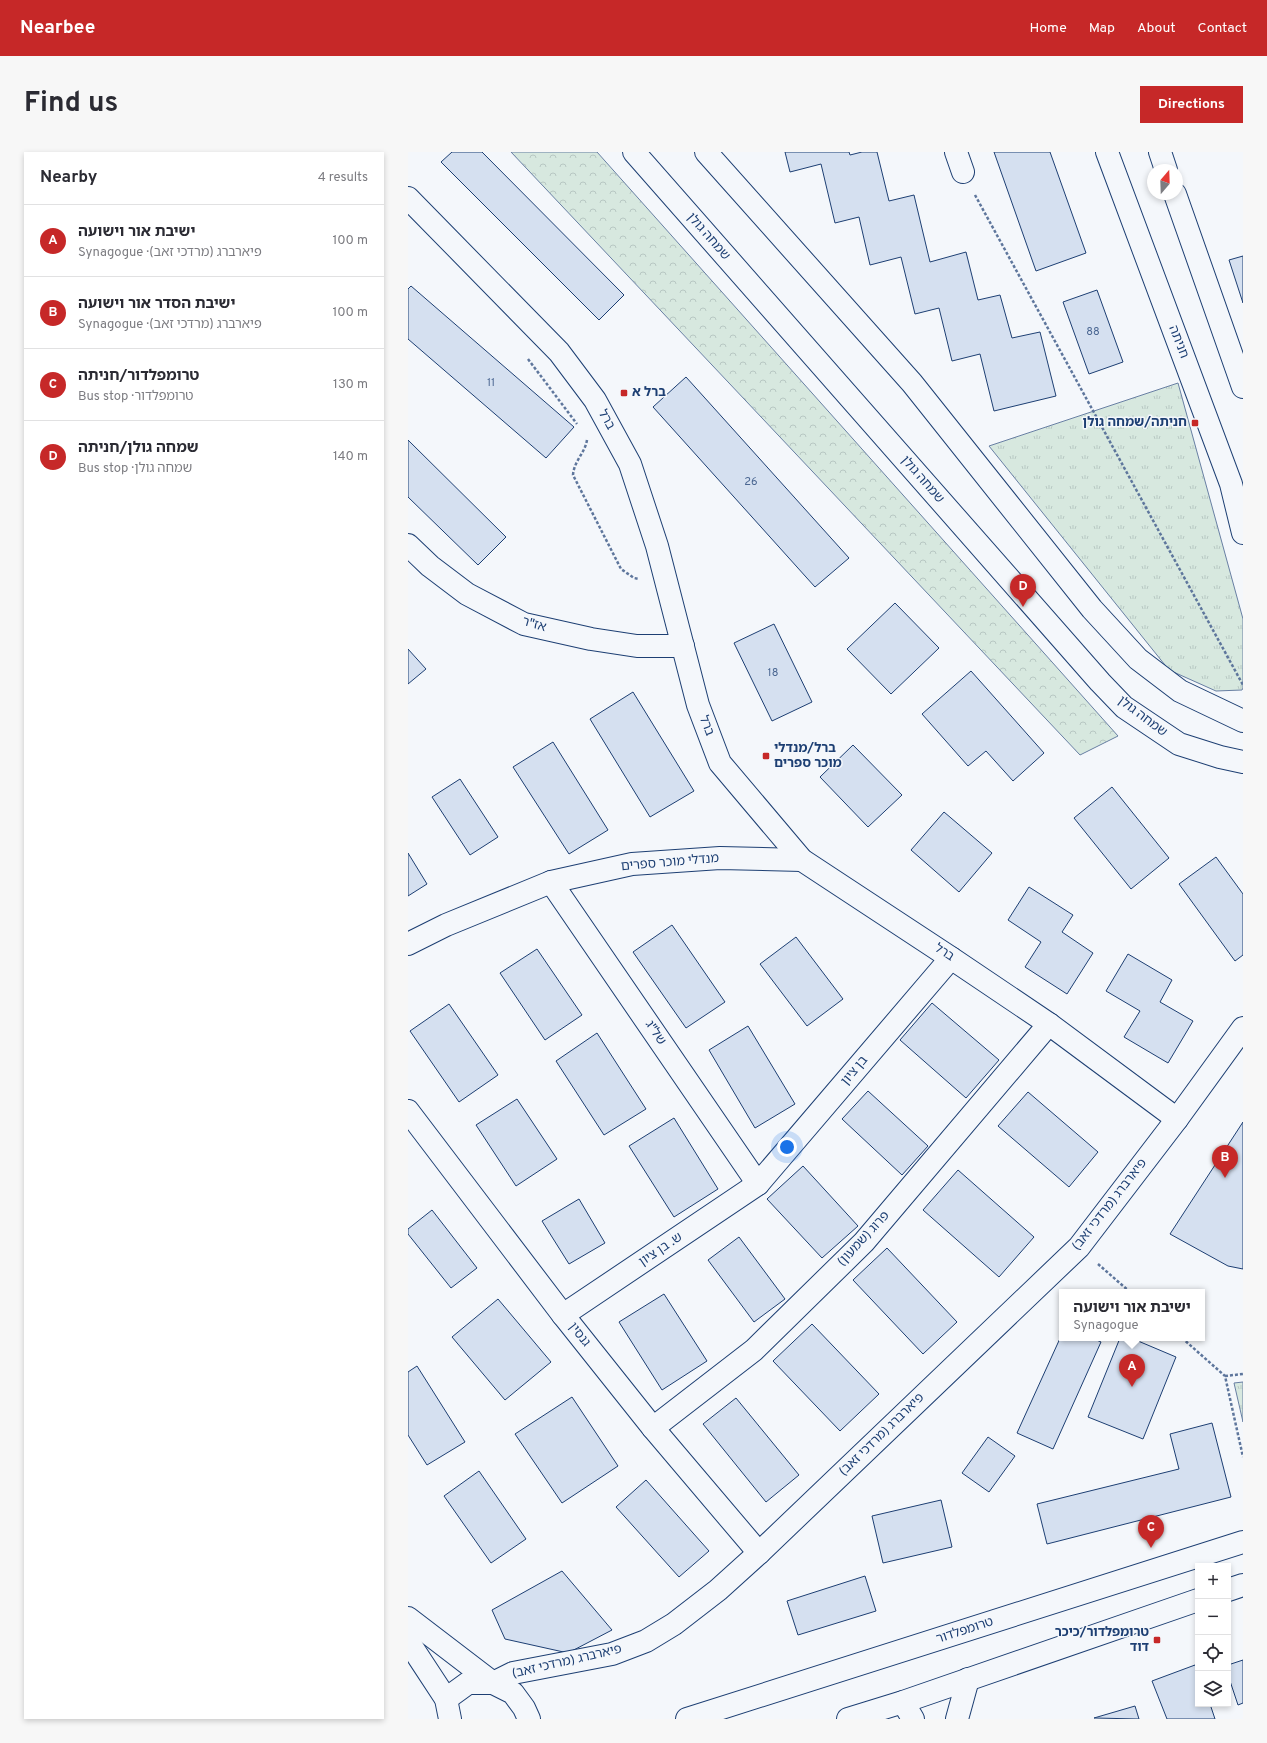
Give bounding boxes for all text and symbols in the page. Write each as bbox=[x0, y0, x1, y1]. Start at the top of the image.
text: Nearbee bbox=[20, 16, 95, 40]
text: Home bbox=[1030, 20, 1067, 37]
text: Map bbox=[1089, 20, 1115, 37]
text: About bbox=[1137, 20, 1176, 37]
text: Contact bbox=[1198, 20, 1247, 37]
text: Find us bbox=[24, 86, 118, 122]
button: Directions bbox=[1140, 86, 1243, 123]
north arrow bbox=[1147, 164, 1183, 200]
text: Nearby bbox=[40, 167, 97, 189]
text: 4 results bbox=[318, 170, 368, 186]
street label: שמחה גולן bbox=[683, 210, 733, 264]
text: ישיבת אור וישועה bbox=[78, 223, 195, 242]
text: A bbox=[48, 233, 58, 249]
text: 100 m bbox=[332, 233, 368, 249]
text: Synagogue · פיארברג (מרדכי זאב) bbox=[78, 245, 262, 261]
text: ישיבת הסדר אור וישועה bbox=[78, 295, 235, 314]
text: B bbox=[49, 305, 57, 321]
text: 100 m bbox=[332, 305, 368, 321]
text: Synagogue · פיארברג (מרדכי זאב) bbox=[78, 317, 262, 333]
street label: חניתה bbox=[1164, 323, 1192, 361]
house number: 88 bbox=[1086, 325, 1100, 339]
text: טרומפלדור/חניתה bbox=[78, 367, 199, 386]
house number: 11 bbox=[487, 376, 495, 390]
text: C bbox=[49, 377, 57, 393]
text: 130 m bbox=[333, 377, 368, 393]
place label: ברל א bbox=[632, 385, 666, 401]
marker: ברל א bbox=[619, 388, 629, 398]
text: Bus stop · טרומפלדור bbox=[78, 389, 194, 405]
street label: ברל bbox=[594, 407, 618, 433]
place label: חניתה/שמחה גולן bbox=[1083, 415, 1187, 431]
marker: חניתה/שמחה גולן bbox=[1190, 418, 1200, 428]
text: שמחה גולן/חניתה bbox=[78, 439, 199, 458]
text: D bbox=[48, 449, 58, 465]
text: 140 m bbox=[333, 449, 368, 465]
street label: שמחה גולן bbox=[897, 453, 947, 507]
text: Bus stop · שמחה גולן bbox=[78, 461, 192, 477]
house number: 26 bbox=[744, 475, 758, 489]
pin: D bbox=[1010, 574, 1036, 607]
street label: אז"ר bbox=[520, 614, 548, 636]
house number: 18 bbox=[768, 666, 778, 680]
street label: שמחה גולן bbox=[1114, 693, 1170, 741]
street label: ברל bbox=[695, 713, 717, 739]
place label: ברל/מנדלי מוכר ספרים bbox=[774, 741, 842, 772]
marker: ברל/מנדלי מוכר ספרים bbox=[761, 751, 771, 761]
street label: מנדלי מוכר ספרים bbox=[620, 851, 720, 875]
street label: ברל bbox=[931, 941, 957, 965]
street label: של"ג bbox=[641, 1018, 669, 1048]
street label: בן ציון bbox=[838, 1053, 872, 1089]
your location bbox=[777, 1137, 797, 1157]
pin: B bbox=[1212, 1145, 1238, 1178]
street label: פיארברג (מרדכי זאב) bbox=[1069, 1156, 1151, 1254]
street label: פרוג (שמעון) bbox=[835, 1208, 894, 1270]
street label: ש. בן ציון bbox=[636, 1230, 686, 1270]
popup bbox=[1059, 1289, 1205, 1341]
text: ישיבת אור וישועה bbox=[1073, 1299, 1191, 1318]
text: Synagogue bbox=[1073, 1318, 1139, 1334]
street label: גנסין bbox=[565, 1320, 593, 1350]
pin: A bbox=[1119, 1354, 1145, 1387]
street label: פיארברג (מרדכי זאב) bbox=[836, 1390, 928, 1480]
pin: C bbox=[1138, 1515, 1164, 1548]
map controls bbox=[1195, 1563, 1231, 1707]
button: + bbox=[1195, 1563, 1231, 1599]
button: − bbox=[1195, 1599, 1231, 1635]
street label: טרומפלדור bbox=[934, 1614, 996, 1648]
place label: טרומפלדור/כיכר דוד bbox=[1055, 1625, 1150, 1656]
marker: טרומפלדור/כיכר דוד bbox=[1152, 1635, 1162, 1645]
button: locate bbox=[1195, 1635, 1231, 1671]
street label: פיארברג (מרדכי זאב) bbox=[510, 1642, 624, 1682]
button: layers bbox=[1195, 1671, 1231, 1707]

